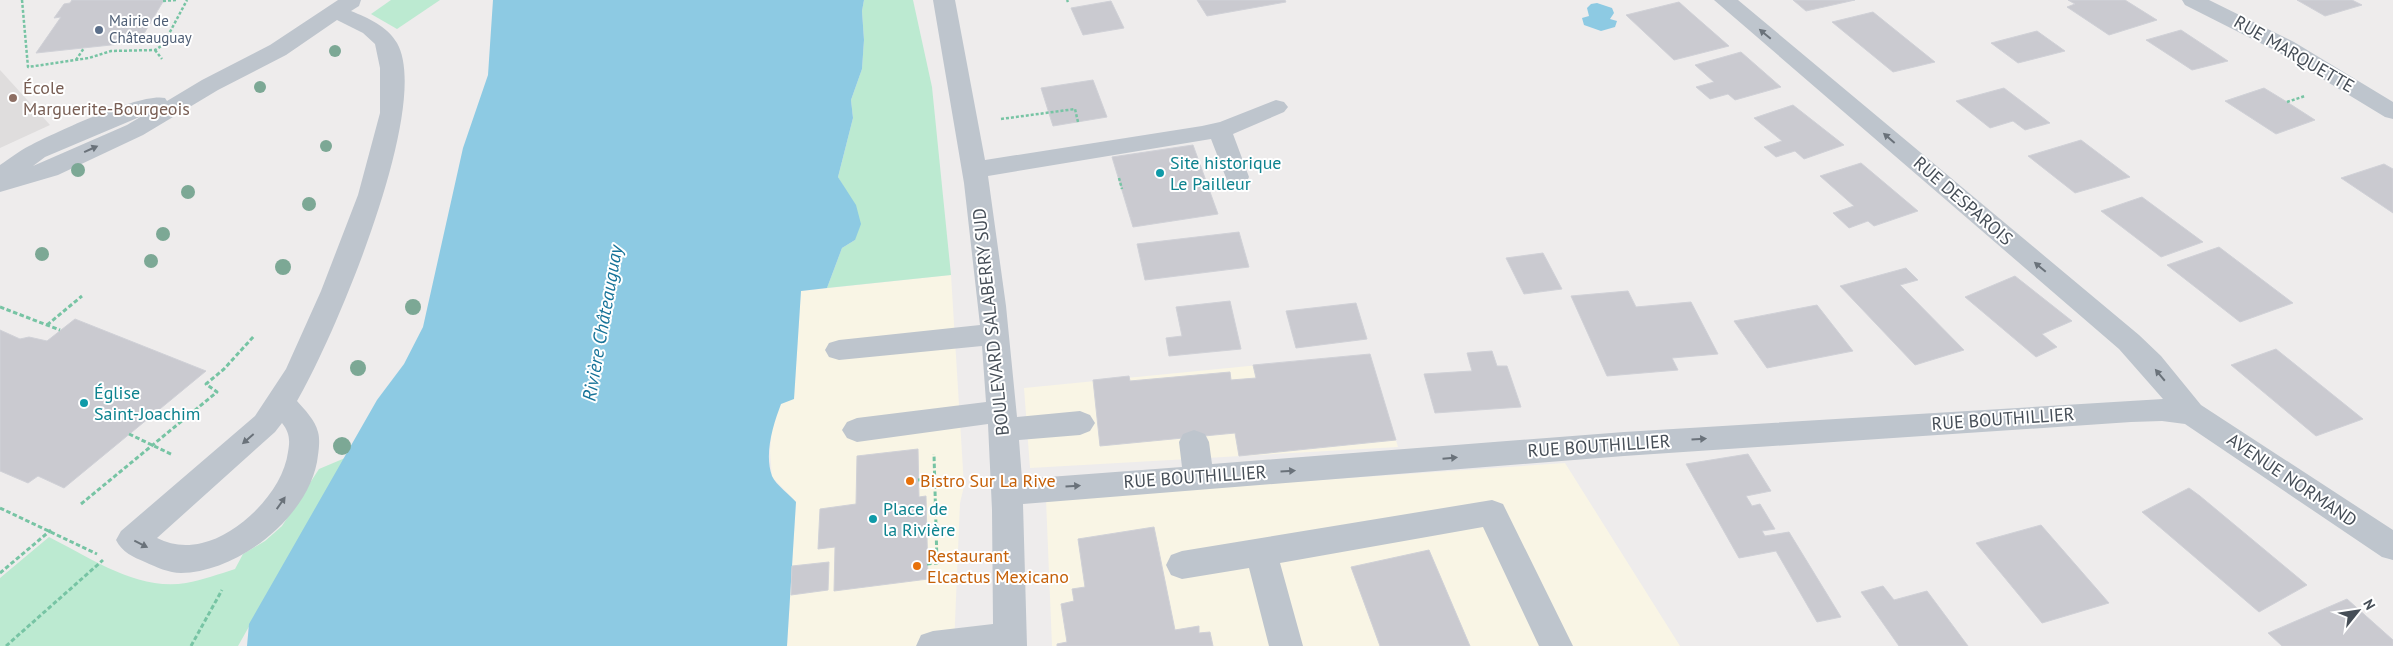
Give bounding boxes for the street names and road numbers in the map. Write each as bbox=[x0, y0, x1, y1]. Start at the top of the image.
street label: RUE MARQUETTE bbox=[2230, 10, 2359, 97]
street label: RUE DESPAROIS bbox=[1909, 151, 2018, 250]
street label: BOULEVARD SALABERRY SUD bbox=[967, 207, 1014, 437]
street label: RUE BOUTHILLIER bbox=[1931, 402, 2075, 435]
street label: AVENUE NORMAND bbox=[2223, 428, 2362, 532]
street label: RUE BOUTHILLIER bbox=[1527, 429, 1671, 462]
street label: RUE BOUTHILLIER bbox=[1123, 460, 1267, 493]

